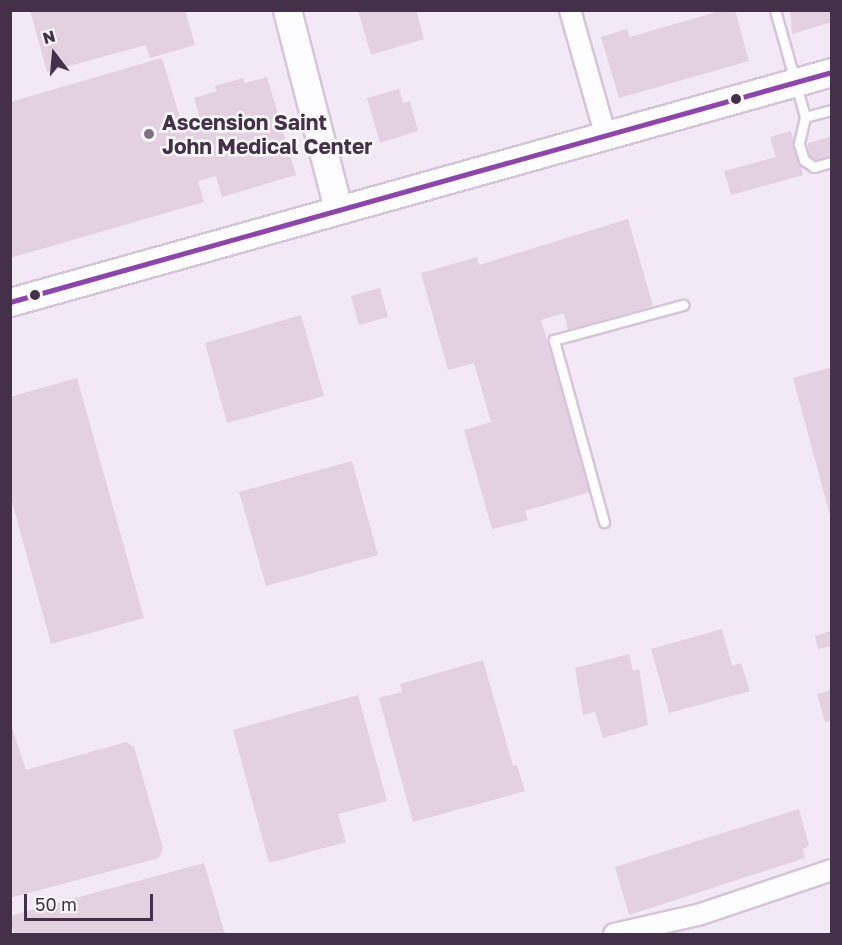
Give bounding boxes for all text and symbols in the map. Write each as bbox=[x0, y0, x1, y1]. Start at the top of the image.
north arrow bbox=[24, 24, 84, 84]
text: N bbox=[40, 25, 58, 48]
unlabelled marker bbox=[730, 93, 742, 105]
place label: Ascension Saint John Medical Center bbox=[162, 109, 373, 159]
marker: Ascension Saint John Medical Center bbox=[140, 125, 158, 143]
unlabelled marker bbox=[29, 289, 41, 301]
scale bar bbox=[27, 882, 156, 920]
text: 50 m bbox=[35, 893, 77, 915]

